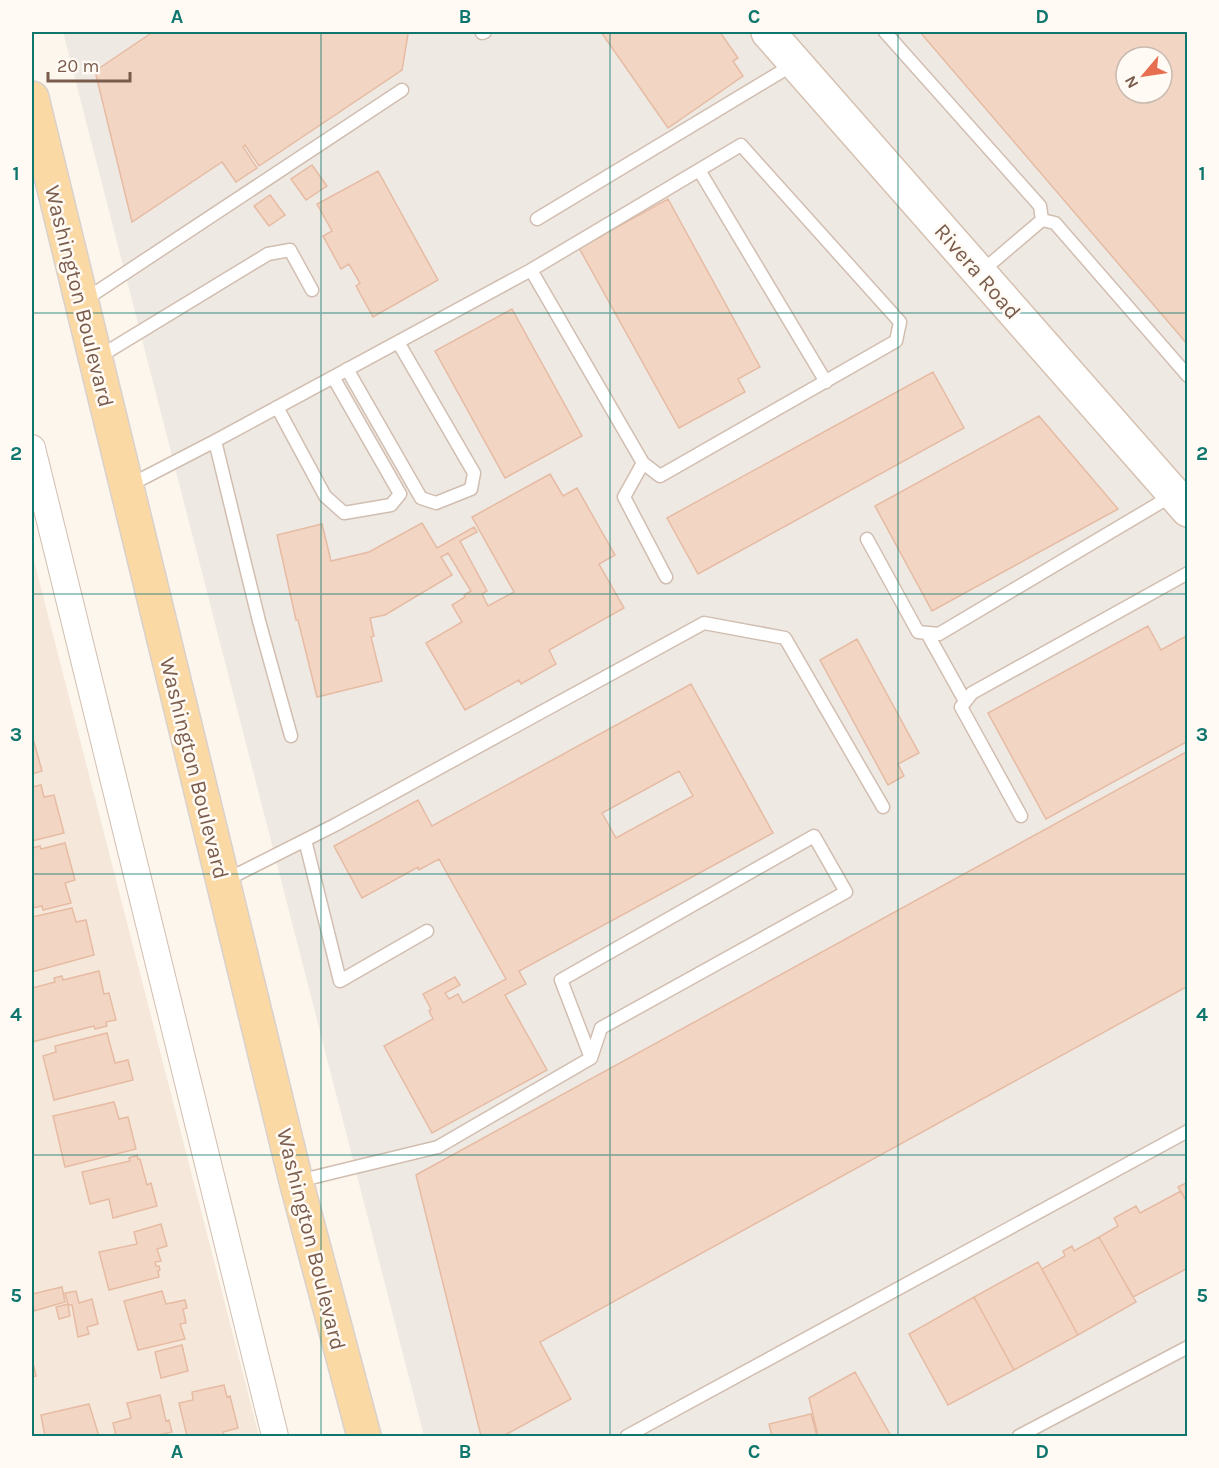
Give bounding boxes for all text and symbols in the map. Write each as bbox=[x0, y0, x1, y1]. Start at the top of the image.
text: A bbox=[171, 5, 184, 28]
text: B bbox=[459, 5, 471, 28]
text: C bbox=[748, 5, 760, 28]
text: D bbox=[1035, 5, 1049, 28]
scale bar bbox=[48, 45, 130, 83]
north arrow bbox=[1114, 45, 1174, 105]
text: 20 m bbox=[57, 55, 99, 77]
text: N bbox=[1120, 72, 1142, 92]
text: 1 bbox=[12, 162, 20, 185]
text: 1 bbox=[1198, 162, 1206, 185]
street label: Washington Boulevard bbox=[39, 183, 119, 410]
street label: Rivera Road bbox=[929, 218, 1026, 325]
text: 2 bbox=[10, 442, 22, 465]
text: 2 bbox=[1196, 442, 1208, 465]
street label: Washington Boulevard bbox=[154, 655, 234, 882]
text: 3 bbox=[10, 723, 22, 746]
text: 3 bbox=[1196, 723, 1208, 746]
text: 4 bbox=[10, 1003, 22, 1026]
text: 4 bbox=[1196, 1003, 1208, 1026]
street label: Washington Boulevard bbox=[271, 1126, 351, 1353]
text: 5 bbox=[10, 1284, 22, 1307]
text: 5 bbox=[1196, 1284, 1208, 1307]
text: A bbox=[171, 1440, 184, 1463]
text: B bbox=[459, 1440, 471, 1463]
text: C bbox=[748, 1440, 760, 1463]
text: D bbox=[1035, 1440, 1049, 1463]

